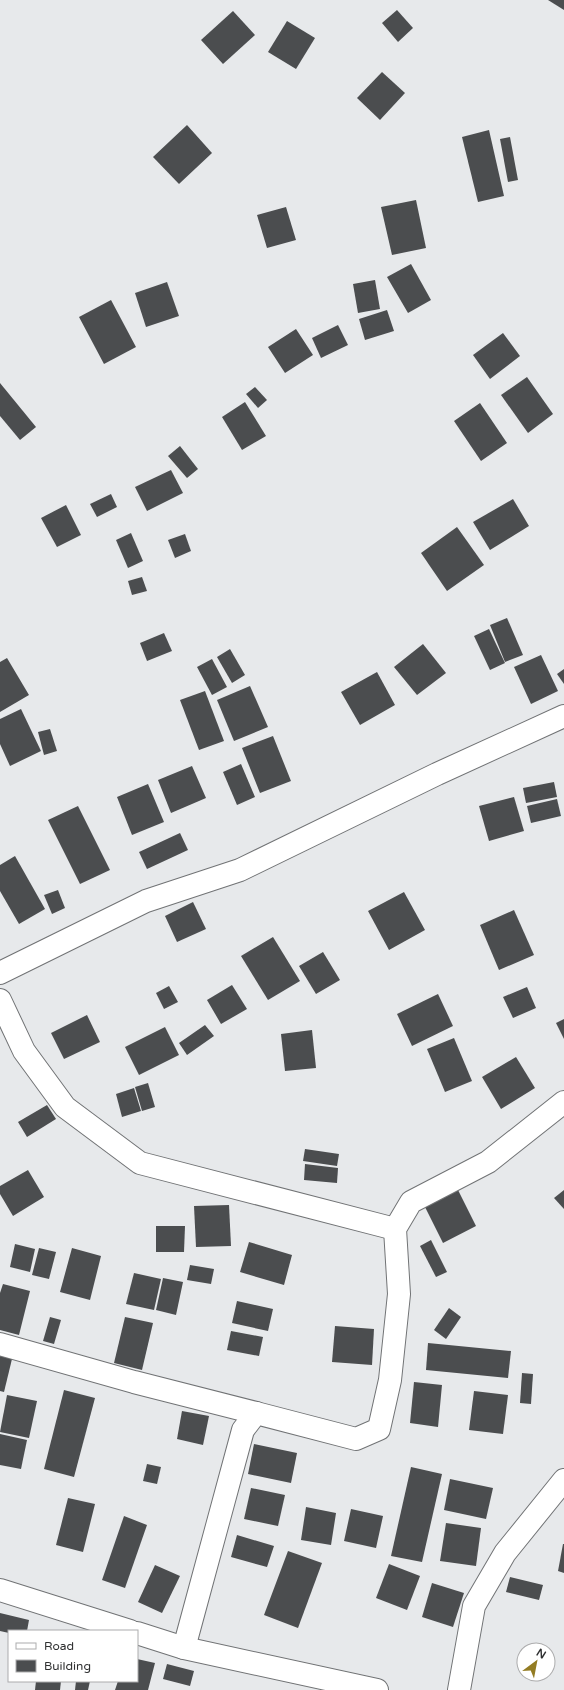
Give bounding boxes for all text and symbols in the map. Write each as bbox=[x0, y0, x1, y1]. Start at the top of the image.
legend bbox=[8, 1630, 138, 1682]
text: Road bbox=[44, 1639, 74, 1653]
north arrow bbox=[516, 1642, 556, 1682]
text: N bbox=[534, 1646, 548, 1662]
text: Building bbox=[44, 1659, 91, 1673]

